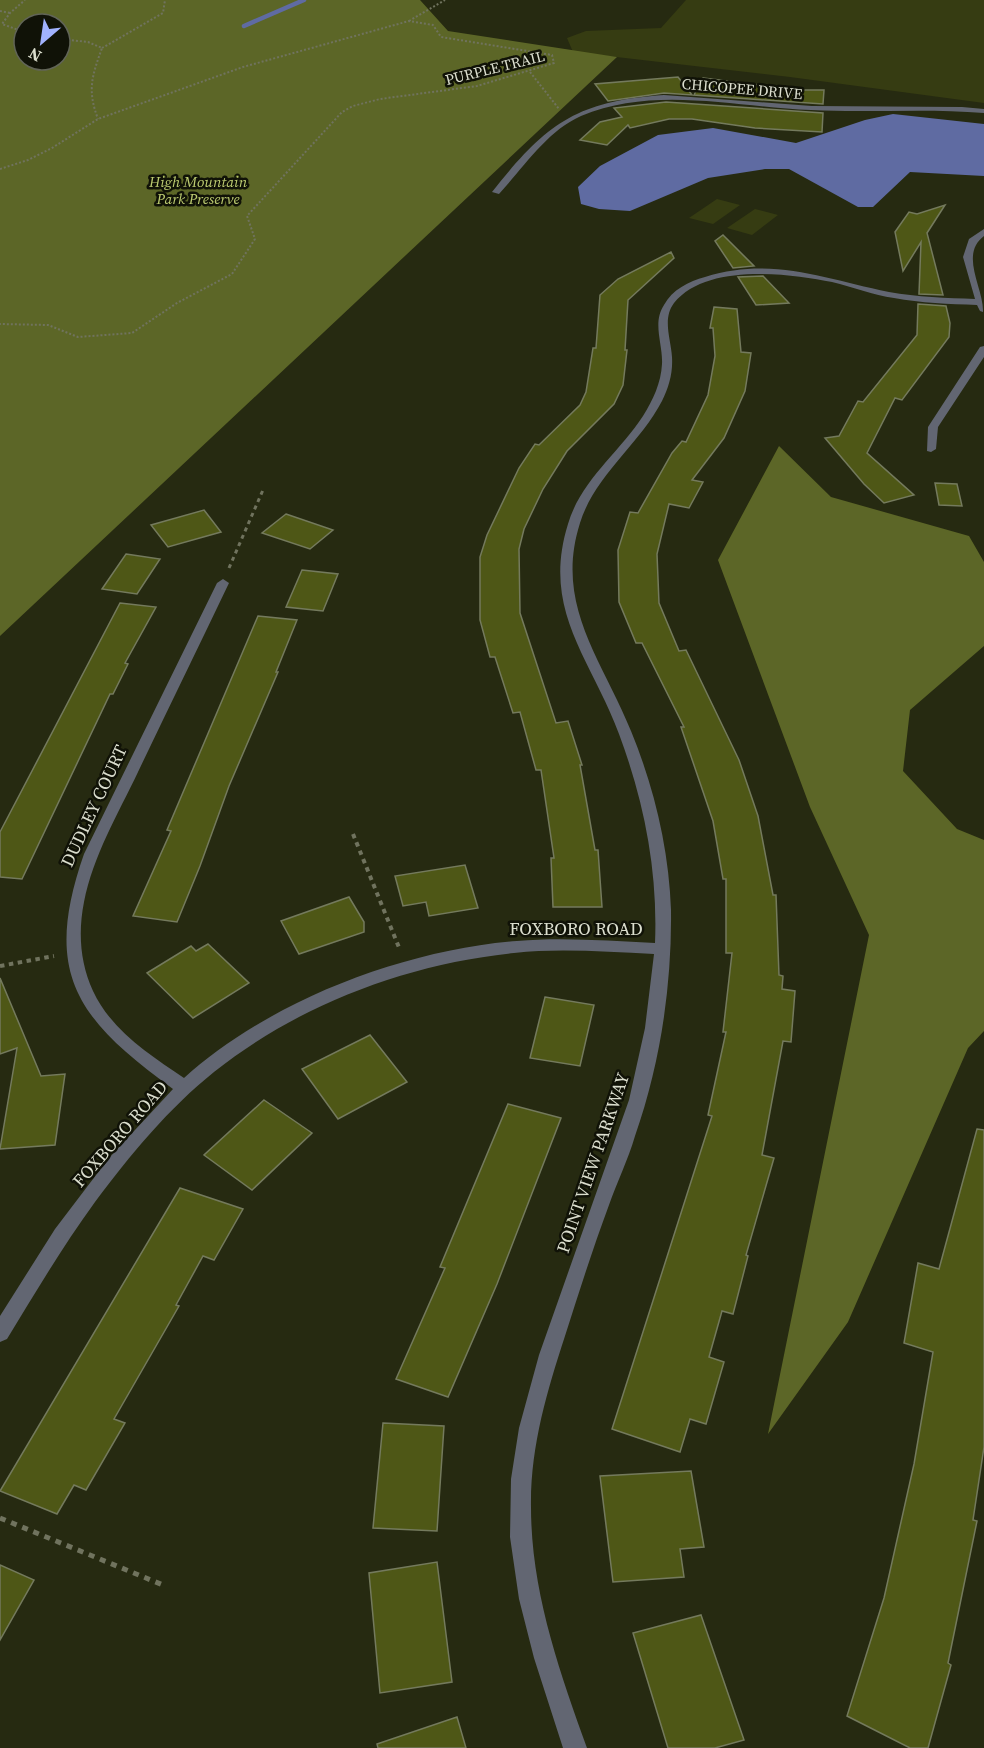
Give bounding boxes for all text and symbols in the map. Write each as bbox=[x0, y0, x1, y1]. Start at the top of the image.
north arrow bbox=[12, 12, 72, 72]
text: N bbox=[24, 43, 45, 68]
street label: PURPLE TRAIL bbox=[443, 45, 547, 90]
street label: CHICOPEE DRIVE bbox=[681, 73, 803, 104]
park label: High Mountain Park Preserve bbox=[148, 171, 248, 209]
street label: DUDLEY COURT bbox=[54, 741, 133, 871]
street label: FOXBORO ROAD bbox=[509, 916, 643, 941]
street label: POINT VIEW PARKWAY bbox=[550, 1069, 635, 1256]
street label: FOXBORO ROAD bbox=[66, 1075, 173, 1192]

